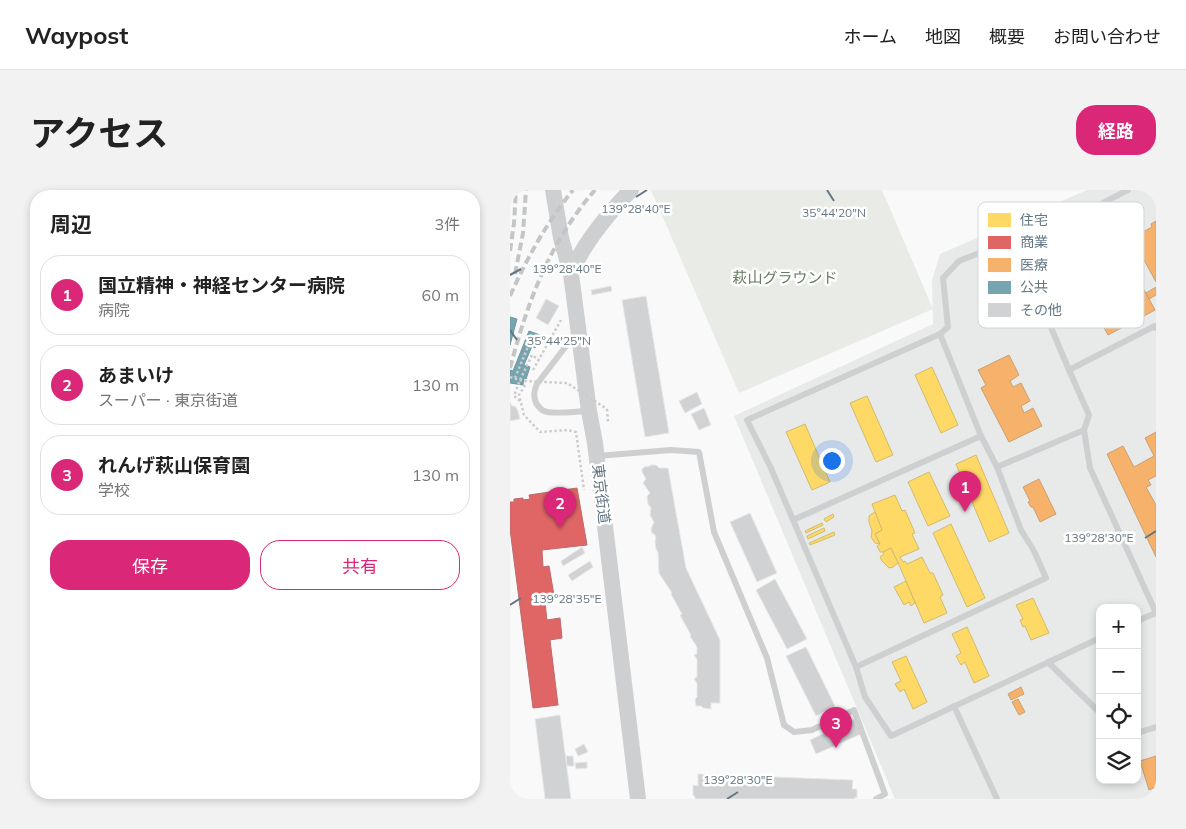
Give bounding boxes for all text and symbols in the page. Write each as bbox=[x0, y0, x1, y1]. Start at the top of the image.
text: Waypost bbox=[25, 20, 128, 50]
text: ホーム bbox=[844, 25, 897, 48]
text: 地図 bbox=[925, 25, 961, 48]
text: 概要 bbox=[989, 25, 1025, 48]
text: お問い合わせ bbox=[1053, 25, 1161, 48]
button: 経路 bbox=[1076, 105, 1156, 155]
text: アクセス bbox=[30, 111, 168, 155]
text: 139°28'40"E bbox=[601, 201, 671, 216]
legend bbox=[978, 202, 1144, 328]
text: 35°44'20"N bbox=[802, 205, 866, 220]
text: 周辺 bbox=[50, 211, 92, 237]
text: 住宅 bbox=[1020, 211, 1048, 229]
text: 3件 bbox=[434, 214, 460, 234]
text: 商業 bbox=[1020, 233, 1048, 251]
text: 医療 bbox=[1020, 256, 1048, 274]
text: 139°28'40"E bbox=[532, 261, 602, 276]
park label: 萩山グラウンド bbox=[732, 268, 838, 287]
text: 国立精神・神経センター病院 bbox=[98, 273, 345, 297]
text: 公共 bbox=[1020, 278, 1048, 296]
text: 1 bbox=[62, 285, 72, 305]
text: 60 m bbox=[422, 285, 459, 305]
text: 病院 bbox=[98, 300, 130, 320]
text: その他 bbox=[1020, 301, 1062, 319]
text: 35°44'25"N bbox=[527, 333, 591, 348]
text: あまいけ bbox=[98, 363, 174, 387]
text: 2 bbox=[62, 375, 72, 395]
text: 130 m bbox=[412, 375, 459, 395]
text: スーパー · 東京街道 bbox=[98, 390, 238, 410]
your location bbox=[819, 448, 845, 474]
text: れんげ萩山保育園 bbox=[98, 453, 250, 477]
street label: 東京街道 bbox=[588, 463, 615, 525]
text: 3 bbox=[62, 465, 72, 485]
text: 130 m bbox=[412, 465, 459, 485]
pin: 1 bbox=[949, 471, 981, 512]
text: 学校 bbox=[98, 480, 130, 500]
pin: 2 bbox=[544, 487, 576, 528]
text: 139°28'30"E bbox=[1064, 530, 1134, 545]
button: 保存 bbox=[50, 540, 250, 590]
button: 共有 bbox=[260, 540, 460, 590]
text: 139°28'35"E bbox=[532, 591, 602, 606]
map controls bbox=[1096, 604, 1141, 784]
button: + bbox=[1096, 604, 1141, 649]
button: − bbox=[1096, 649, 1141, 694]
button: locate bbox=[1096, 694, 1141, 739]
pin: 3 bbox=[820, 707, 852, 748]
button: layers bbox=[1096, 739, 1141, 784]
text: 139°28'30"E bbox=[703, 772, 773, 787]

